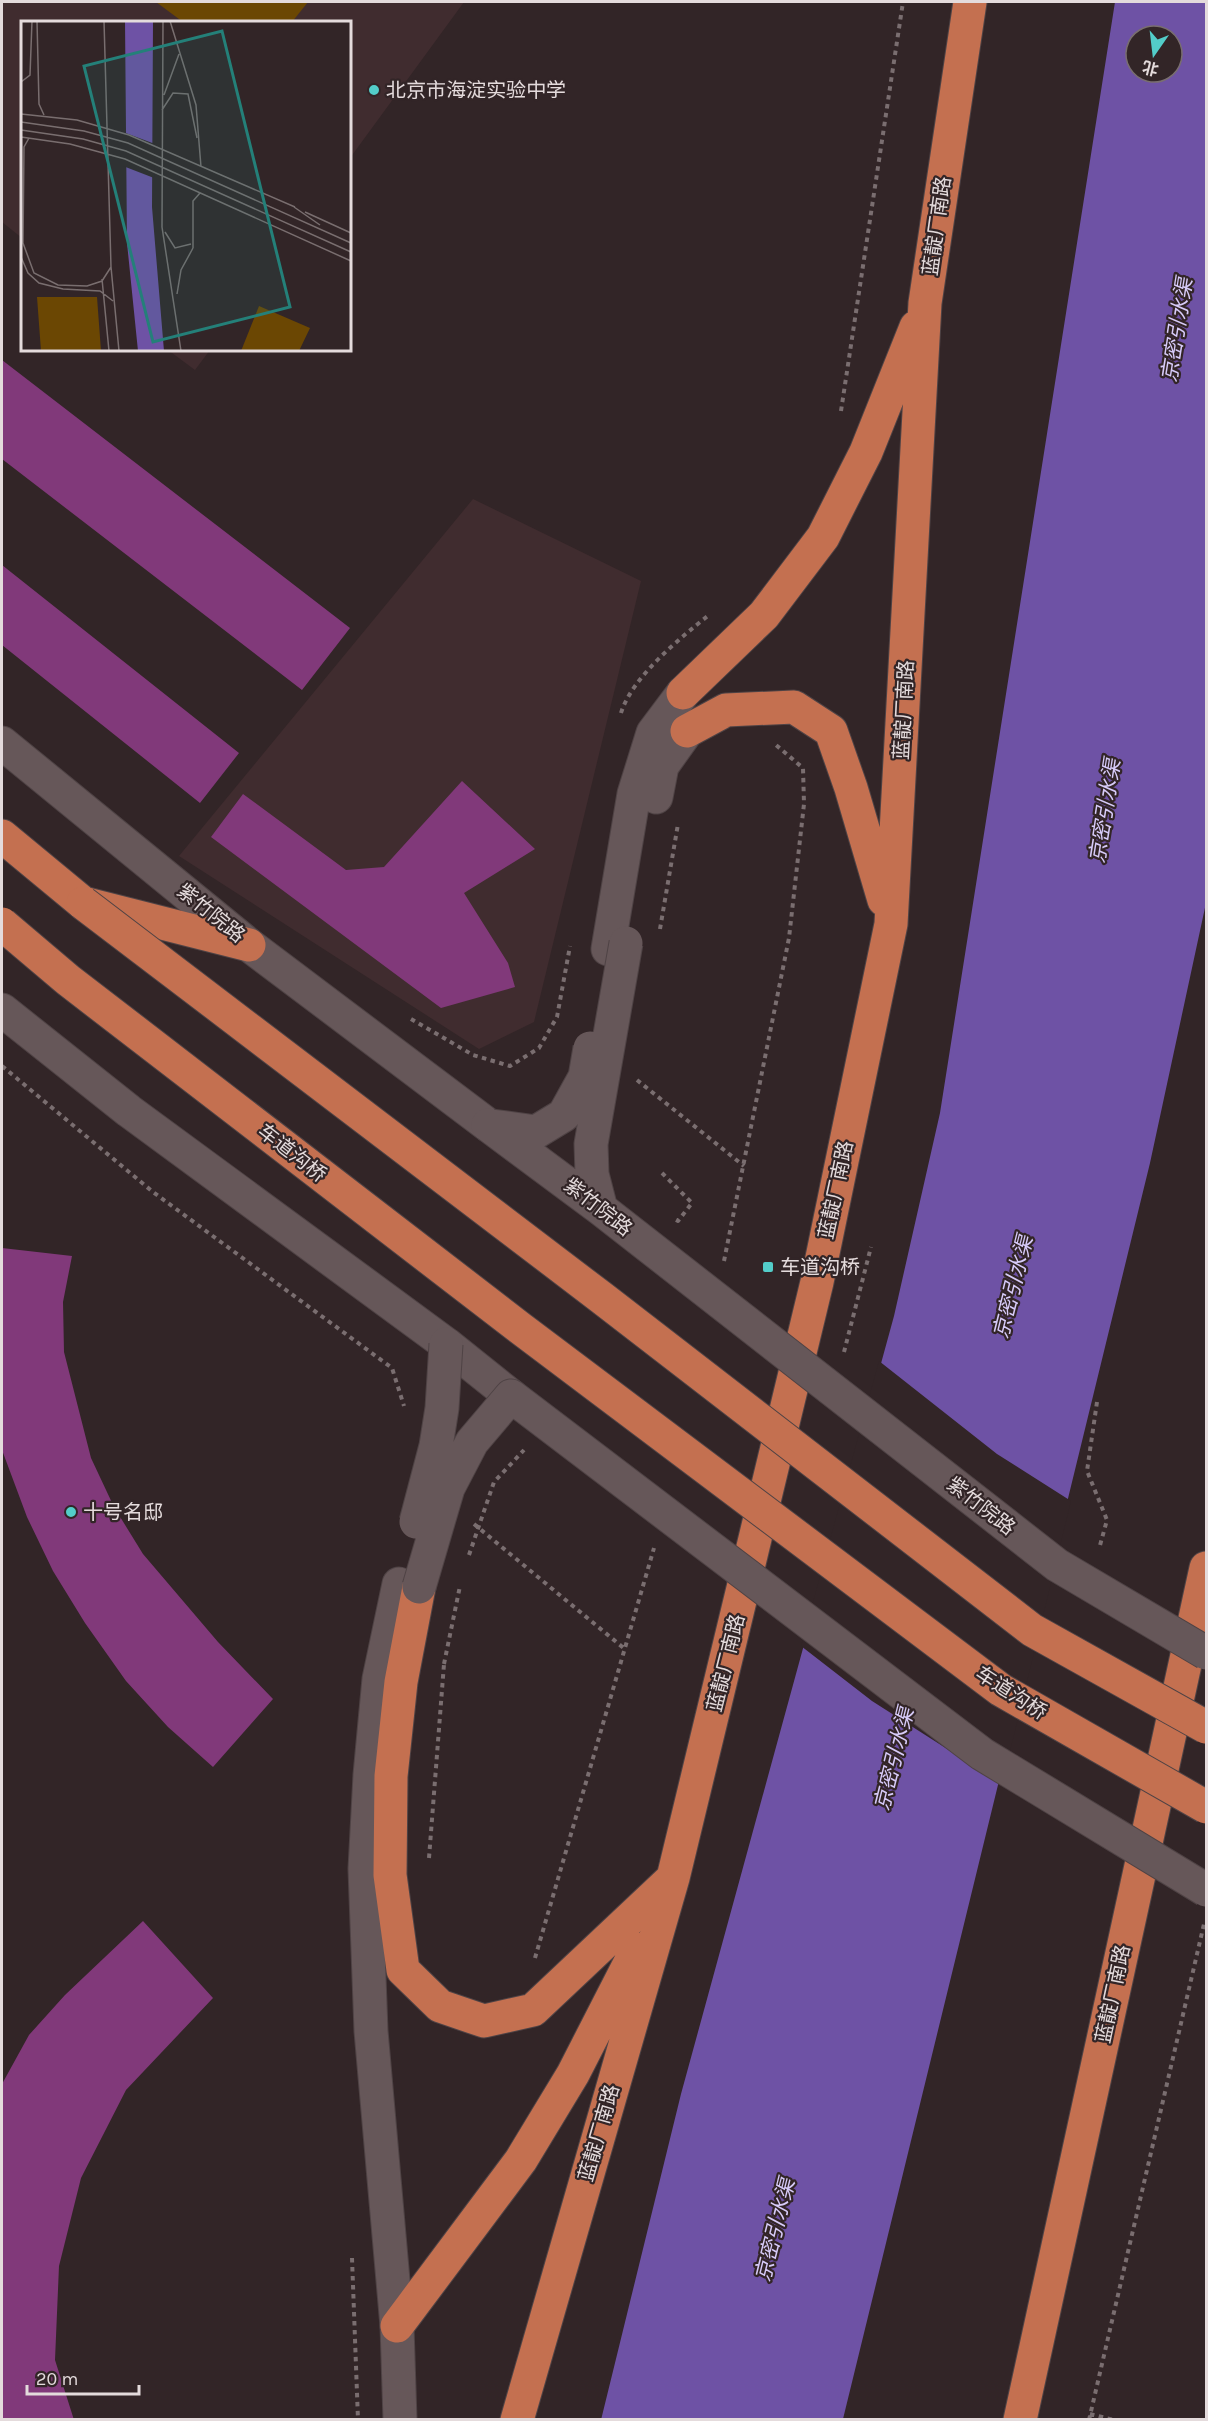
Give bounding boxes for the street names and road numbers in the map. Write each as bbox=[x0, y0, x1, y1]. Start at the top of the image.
street label: 蓝靛厂南路 bbox=[919, 175, 955, 277]
street label: 蓝靛厂南路 bbox=[890, 659, 918, 761]
street label: 紫竹院路 bbox=[173, 879, 249, 947]
street label: 车道沟桥 bbox=[253, 1119, 331, 1187]
street label: 蓝靛厂南路 bbox=[814, 1139, 858, 1241]
street label: 紫竹院路 bbox=[559, 1173, 637, 1241]
street label: 紫竹院路 bbox=[942, 1472, 1020, 1540]
street label: 蓝靛厂南路 bbox=[703, 1612, 749, 1714]
street label: 车道沟桥 bbox=[971, 1662, 1051, 1724]
street label: 蓝靛厂南路 bbox=[1091, 1943, 1135, 2045]
street label: 蓝靛厂南路 bbox=[574, 2082, 624, 2184]

